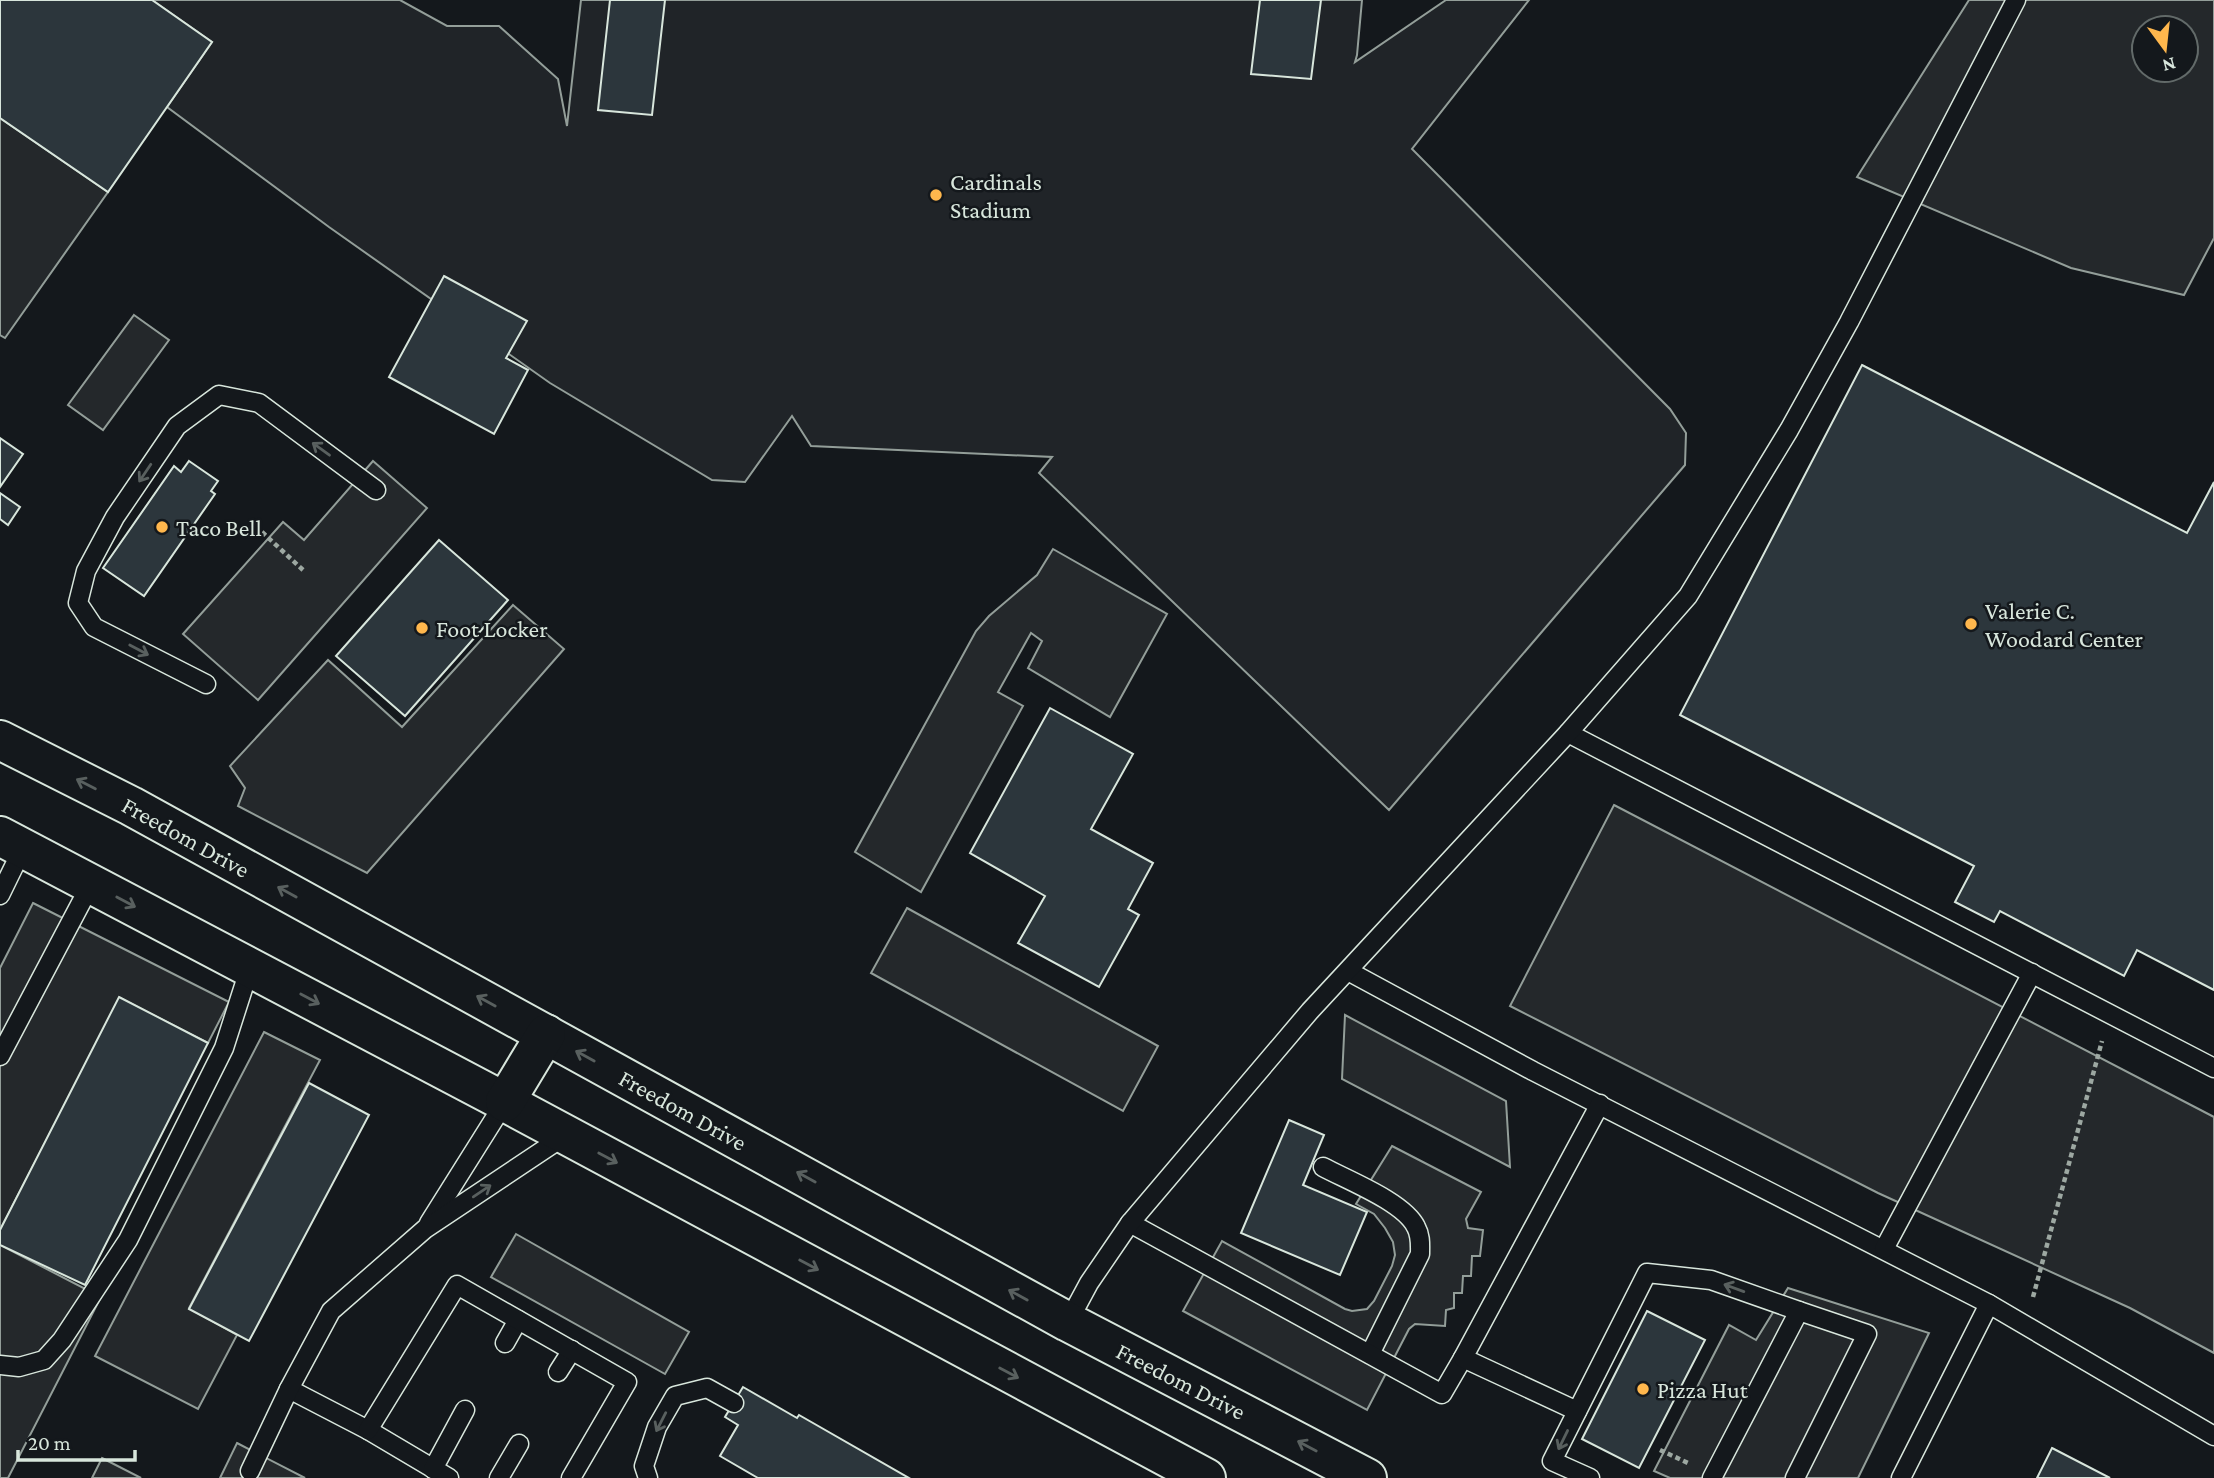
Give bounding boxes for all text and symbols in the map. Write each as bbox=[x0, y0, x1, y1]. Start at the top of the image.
north arrow bbox=[2130, 14, 2200, 84]
text: N bbox=[2160, 53, 2178, 77]
place label: Cardinals Stadium bbox=[950, 168, 1042, 223]
marker: Cardinals Stadium bbox=[928, 187, 944, 203]
one-way arrow bbox=[313, 442, 331, 457]
one-way arrow bbox=[138, 463, 152, 482]
place label: Taco Bell bbox=[176, 514, 262, 541]
marker: Taco Bell bbox=[154, 519, 170, 535]
place label: Valerie C. Woodard Center bbox=[1985, 597, 2144, 652]
place label: Foot Locker bbox=[436, 615, 548, 642]
marker: Valerie C. Woodard Center bbox=[1963, 616, 1979, 632]
marker: Foot Locker bbox=[414, 620, 430, 636]
one-way arrow bbox=[128, 644, 149, 658]
one-way arrow bbox=[76, 776, 97, 790]
street label: Freedom Drive bbox=[118, 791, 254, 883]
one-way arrow bbox=[277, 885, 297, 899]
one-way arrow bbox=[115, 895, 135, 909]
one-way arrow bbox=[299, 993, 320, 1006]
one-way arrow bbox=[476, 994, 497, 1007]
one-way arrow bbox=[576, 1049, 596, 1063]
street label: Freedom Drive bbox=[615, 1064, 751, 1156]
one-way arrow bbox=[598, 1151, 618, 1165]
one-way arrow bbox=[796, 1170, 817, 1184]
one-way arrow bbox=[471, 1184, 491, 1198]
one-way arrow bbox=[798, 1259, 819, 1272]
one-way arrow bbox=[1724, 1281, 1746, 1293]
one-way arrow bbox=[1009, 1288, 1029, 1302]
street label: Freedom Drive bbox=[1112, 1337, 1250, 1425]
one-way arrow bbox=[999, 1366, 1019, 1380]
place label: Pizza Hut bbox=[1657, 1376, 1749, 1403]
marker: Pizza Hut bbox=[1635, 1381, 1651, 1397]
one-way arrow bbox=[654, 1411, 668, 1431]
scale bar bbox=[18, 1418, 135, 1462]
one-way arrow bbox=[1555, 1429, 1569, 1450]
text: 20 m bbox=[28, 1431, 71, 1455]
one-way arrow bbox=[1297, 1439, 1317, 1453]

